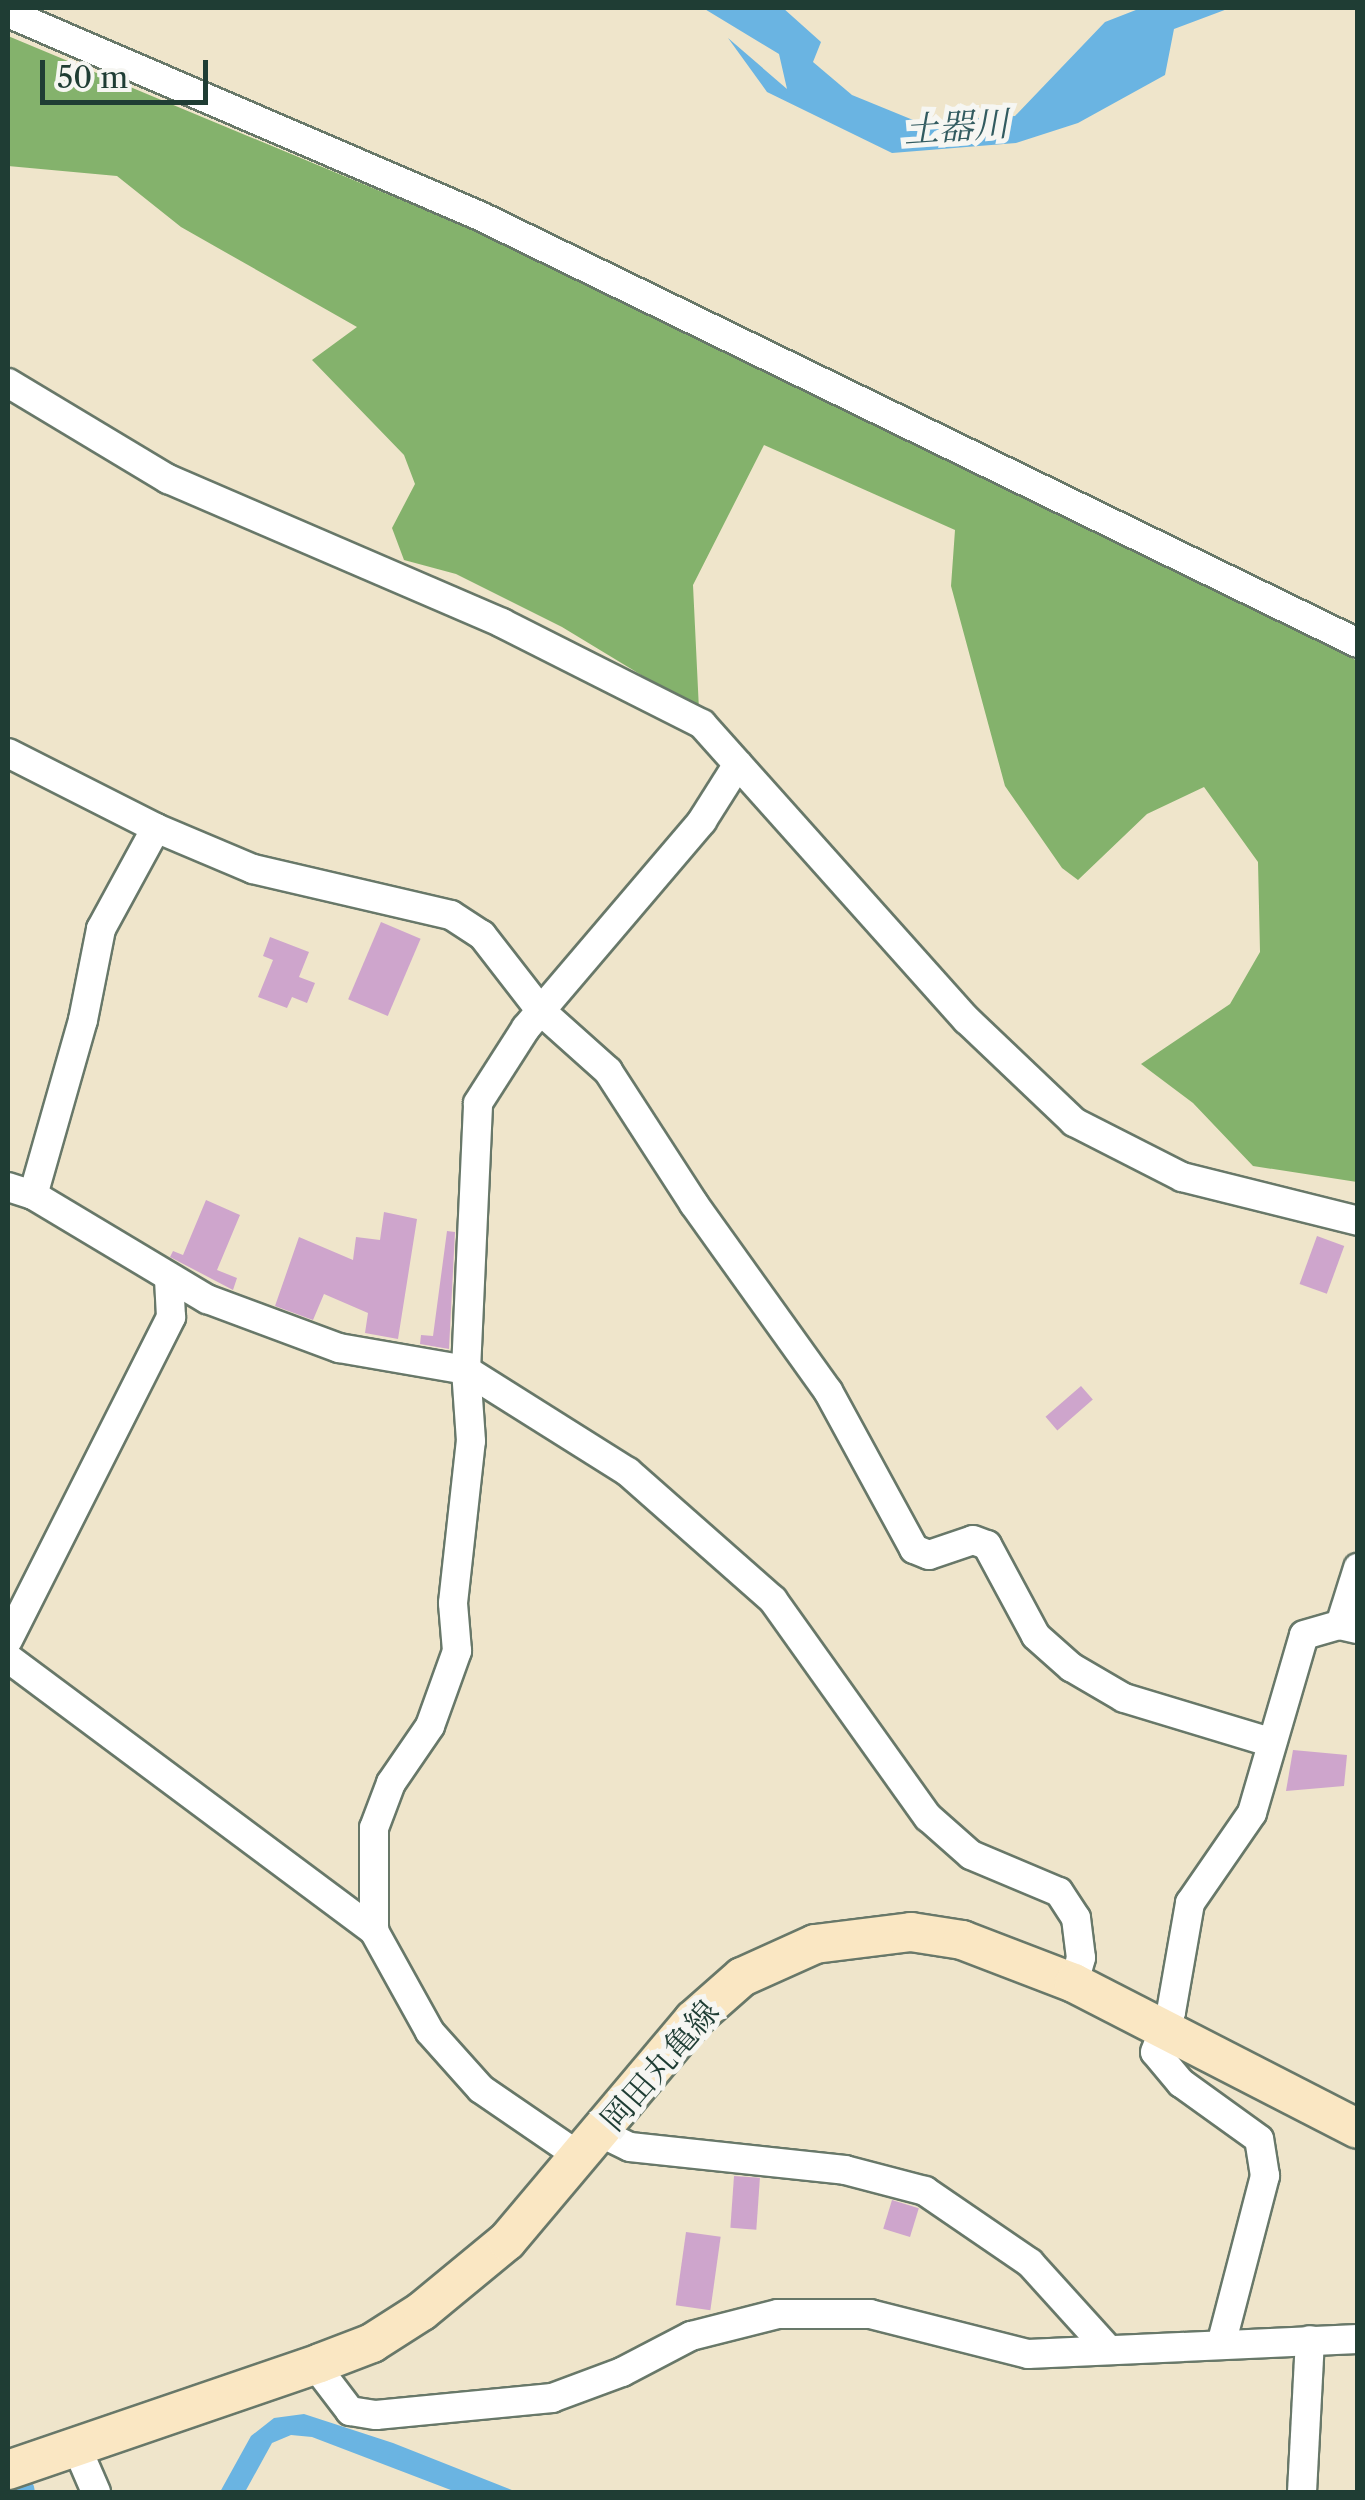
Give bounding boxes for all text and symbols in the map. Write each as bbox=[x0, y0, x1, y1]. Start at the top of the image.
scale bar bbox=[45, 40, 212, 102]
text: 50 m bbox=[57, 59, 128, 96]
water label: 土器川 bbox=[902, 102, 1010, 152]
street label: 岡田丸亀線 bbox=[593, 1993, 727, 2139]

